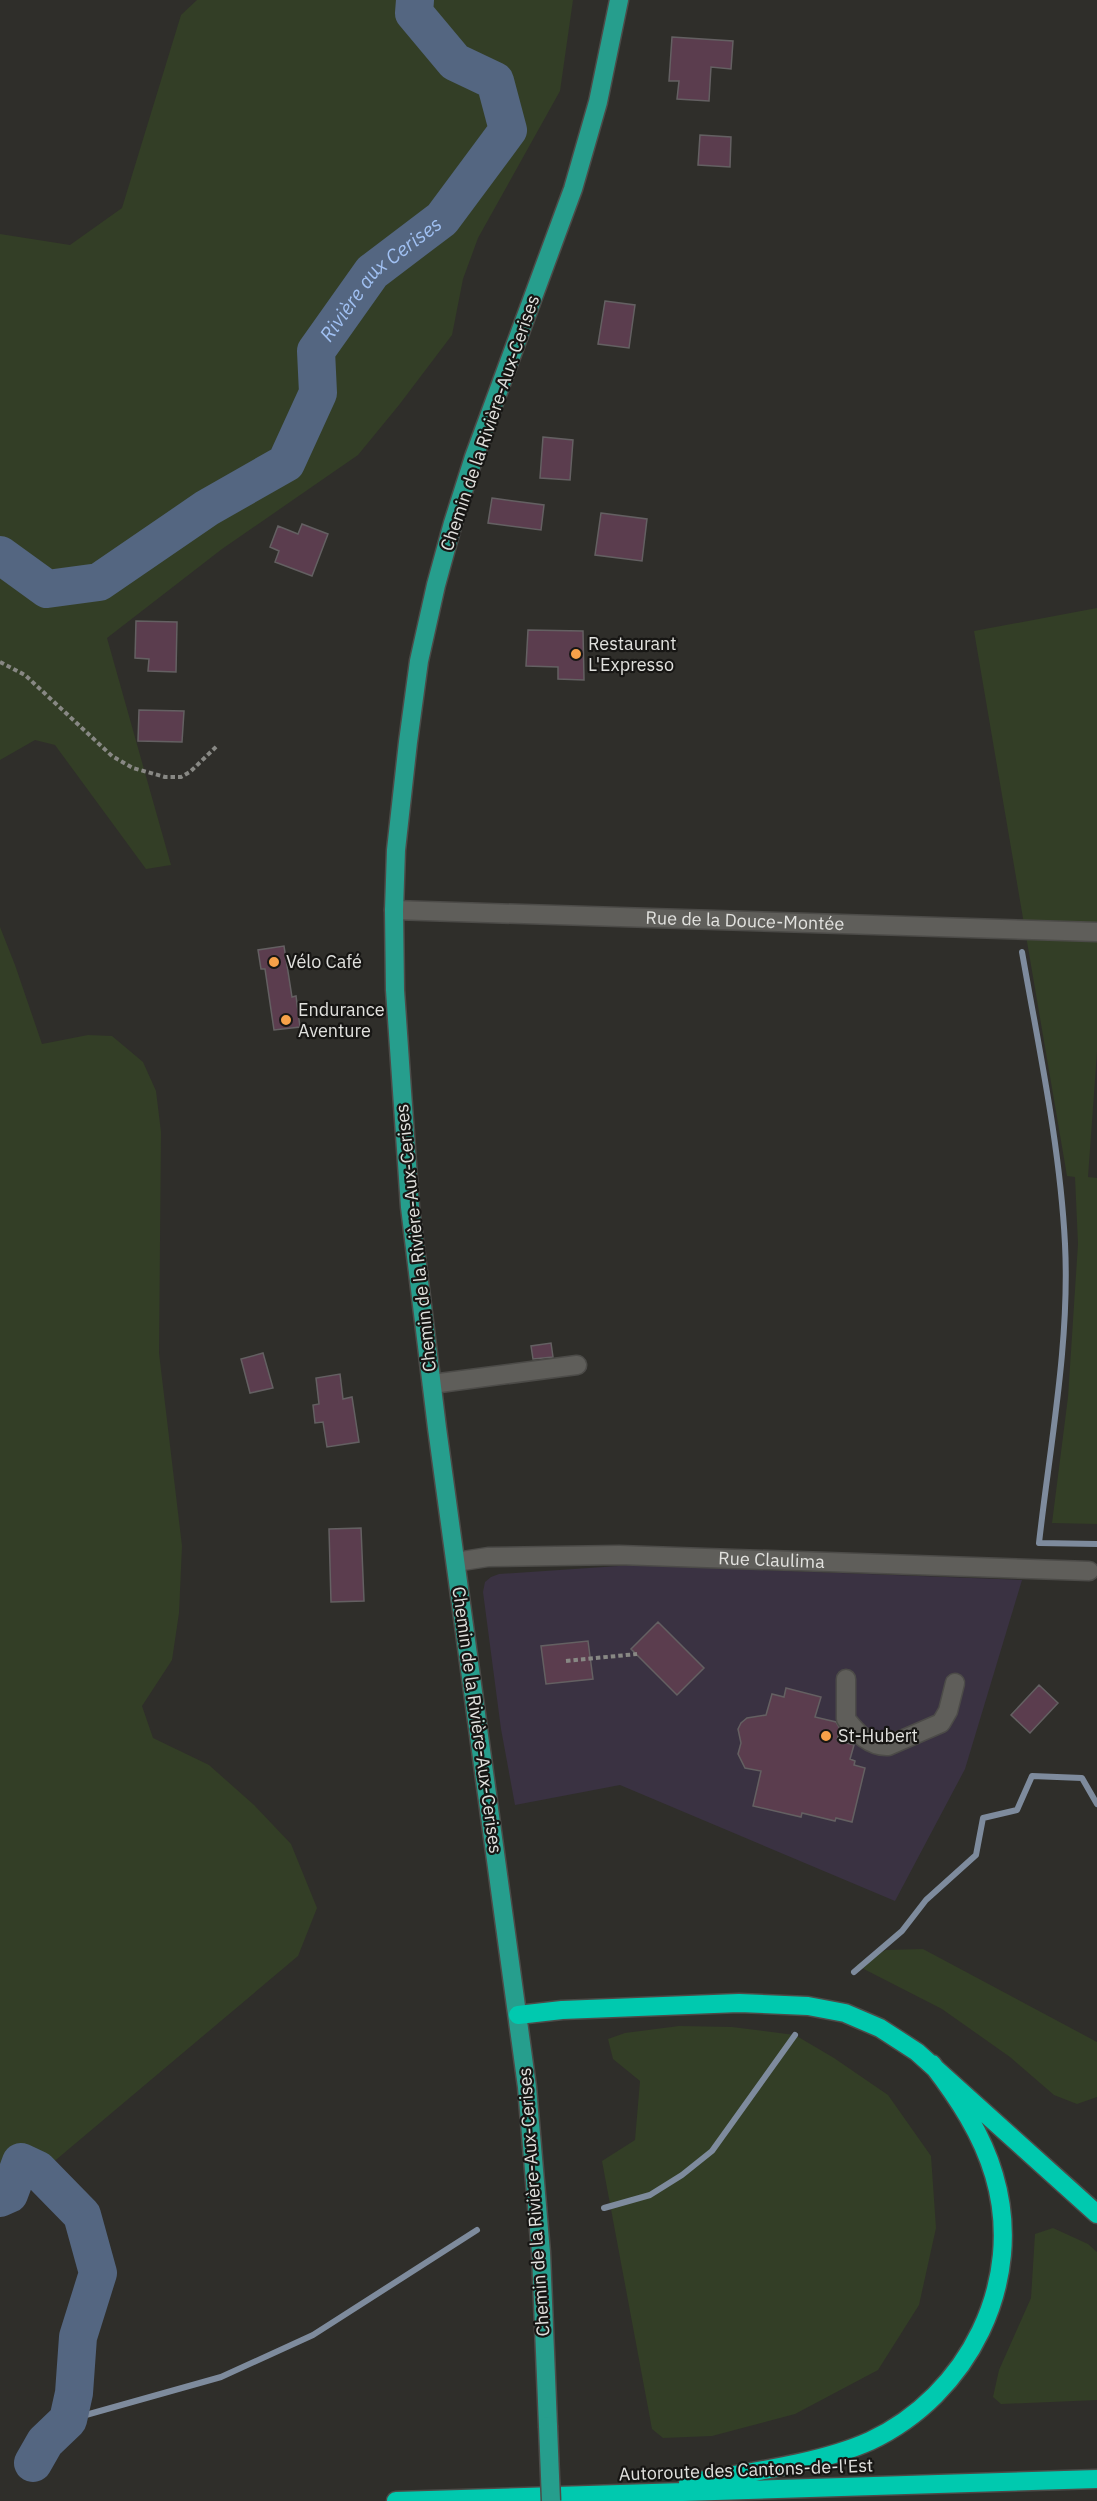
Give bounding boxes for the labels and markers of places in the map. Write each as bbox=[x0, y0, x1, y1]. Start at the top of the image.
place label: Restaurant L'Expresso bbox=[588, 632, 677, 676]
marker: Restaurant L'Expresso bbox=[569, 647, 583, 661]
place label: Vélo Café bbox=[286, 950, 362, 973]
marker: Vélo Café bbox=[267, 955, 281, 969]
place label: Endurance Aventure bbox=[298, 998, 385, 1042]
marker: Endurance Aventure bbox=[279, 1013, 293, 1027]
place label: St-Hubert bbox=[838, 1724, 918, 1747]
marker: St-Hubert bbox=[819, 1729, 833, 1743]

